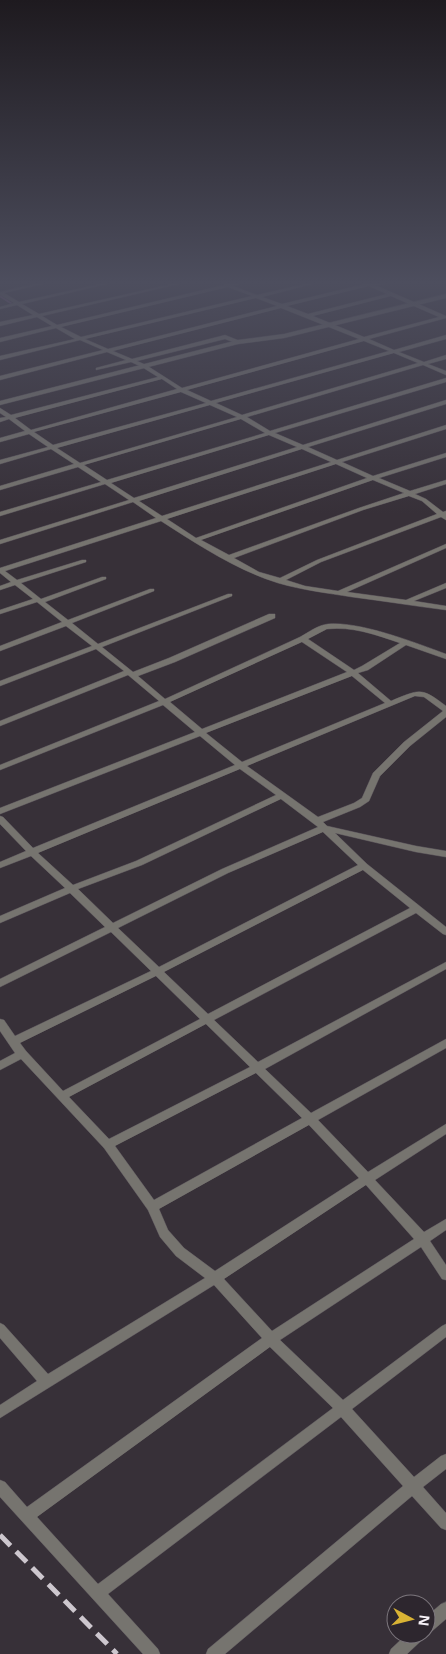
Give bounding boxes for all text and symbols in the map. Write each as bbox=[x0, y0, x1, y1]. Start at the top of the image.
north arrow bbox=[386, 1594, 436, 1644]
text: N bbox=[414, 1614, 435, 1627]

